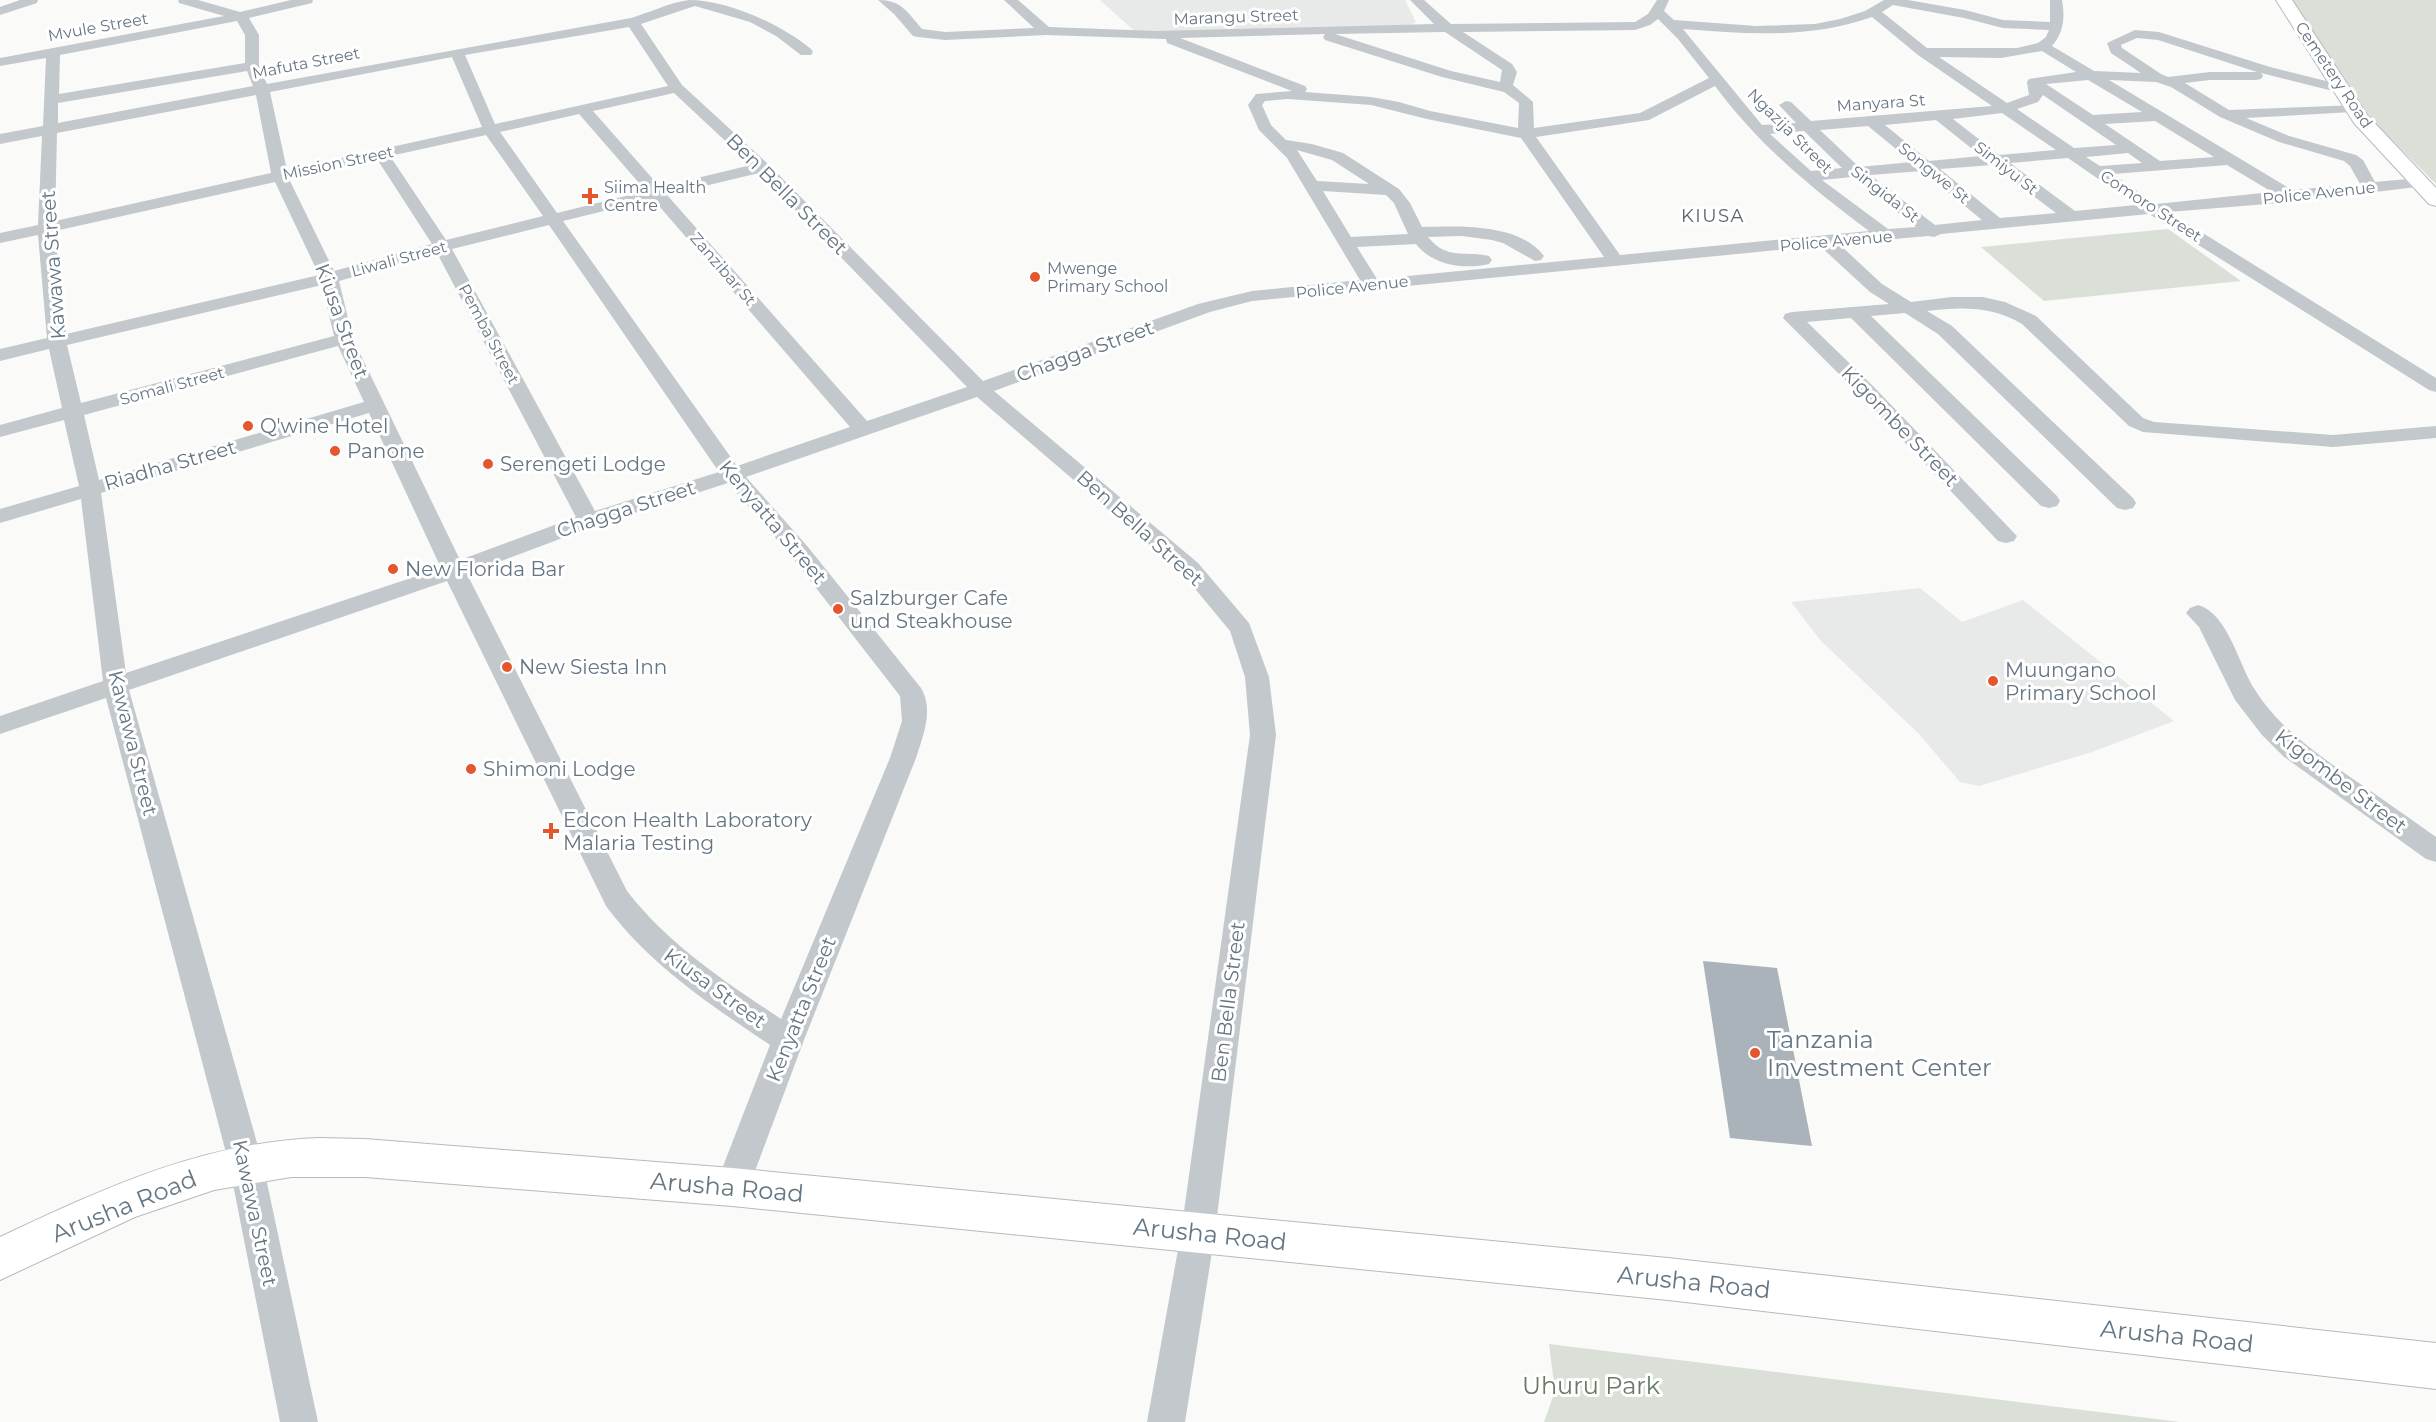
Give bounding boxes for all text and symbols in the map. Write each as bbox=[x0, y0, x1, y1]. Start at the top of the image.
street label: Marangu Street bbox=[1173, 5, 1299, 29]
street label: Mvule Street bbox=[46, 9, 150, 45]
street label: Cemetery Road bbox=[2291, 18, 2377, 132]
street label: Mafuta Street bbox=[251, 43, 362, 83]
street label: Ngazija Street bbox=[1744, 85, 1837, 178]
street label: Manyara St bbox=[1836, 90, 1926, 116]
street label: Ben Bella Street bbox=[721, 128, 853, 260]
street label: Simiyu St bbox=[1970, 137, 2042, 199]
street label: Songwe St bbox=[1895, 139, 1974, 208]
street label: Mission Street bbox=[281, 142, 396, 184]
street label: Singida St bbox=[1847, 162, 1923, 227]
street label: Comoro Street bbox=[2097, 166, 2206, 246]
place label: Siima Health Centre bbox=[604, 178, 706, 215]
street label: Police Avenue bbox=[2262, 178, 2376, 208]
marker: Siima Health Centre bbox=[581, 187, 599, 205]
street label: Kawawa Street bbox=[36, 190, 70, 340]
district label: KIUSA bbox=[1681, 205, 1745, 227]
street label: Police Avenue bbox=[1779, 227, 1893, 255]
street label: Zanzibar St bbox=[686, 229, 760, 310]
street label: Liwali Street bbox=[349, 237, 449, 281]
place label: Mwenge Primary School bbox=[1047, 259, 1168, 296]
street label: Kiusa Street bbox=[310, 260, 374, 382]
marker: Mwenge Primary School bbox=[1028, 270, 1042, 284]
street label: Police Avenue bbox=[1295, 272, 1409, 302]
street label: Pemba Street bbox=[455, 281, 524, 388]
street label: Chagga Street bbox=[1013, 315, 1157, 387]
street label: Kigombe Street bbox=[1836, 361, 1964, 491]
street label: Somali Street bbox=[118, 363, 227, 409]
place label: Q'wine Hotel bbox=[260, 414, 388, 438]
marker: Q'wine Hotel bbox=[241, 419, 255, 433]
street label: Riadha Street bbox=[101, 435, 239, 495]
place label: Panone bbox=[347, 439, 425, 463]
marker: Panone bbox=[328, 444, 342, 458]
place label: Serengeti Lodge bbox=[500, 452, 666, 476]
street label: Kenyatta Street bbox=[714, 455, 832, 589]
marker: Serengeti Lodge bbox=[481, 457, 495, 471]
street label: Ben Bella Street bbox=[1072, 465, 1208, 591]
street label: Chagga Street bbox=[554, 475, 698, 543]
place label: New Florida Bar bbox=[405, 557, 565, 581]
marker: New Florida Bar bbox=[386, 562, 400, 576]
place label: Salzburger Cafe und Steakhouse bbox=[850, 586, 1013, 633]
marker: Salzburger Cafe und Steakhouse bbox=[831, 602, 845, 616]
place label: New Siesta Inn bbox=[519, 655, 667, 679]
place label: Muungano Primary School bbox=[2005, 658, 2157, 705]
marker: New Siesta Inn bbox=[500, 660, 514, 674]
street label: Kawawa Street bbox=[103, 668, 163, 818]
marker: Muungano Primary School bbox=[1986, 674, 2000, 688]
street label: Kigombe Street bbox=[2271, 724, 2411, 838]
place label: Shimoni Lodge bbox=[483, 757, 636, 781]
marker: Shimoni Lodge bbox=[464, 762, 478, 776]
place label: Edcon Health Laboratory Malaria Testing bbox=[563, 808, 812, 855]
marker: Edcon Health Laboratory Malaria Testing bbox=[544, 824, 558, 838]
street label: Ben Bella Street bbox=[1206, 920, 1250, 1084]
street label: Kenyatta Street bbox=[761, 933, 841, 1085]
street label: Kiusa Street bbox=[659, 943, 771, 1033]
place label: Tanzania Investment Center bbox=[1767, 1025, 1992, 1082]
marker: Tanzania Investment Center bbox=[1748, 1046, 1762, 1060]
street label: Kawawa Street bbox=[228, 1138, 282, 1288]
street label: Arusha Road bbox=[47, 1164, 201, 1248]
street label: Arusha Road bbox=[649, 1166, 805, 1208]
street label: Arusha Road bbox=[1132, 1212, 1288, 1256]
street label: Arusha Road bbox=[1616, 1260, 1772, 1304]
street label: Arusha Road bbox=[2099, 1314, 2255, 1358]
park label: Uhuru Park bbox=[1522, 1371, 1661, 1400]

